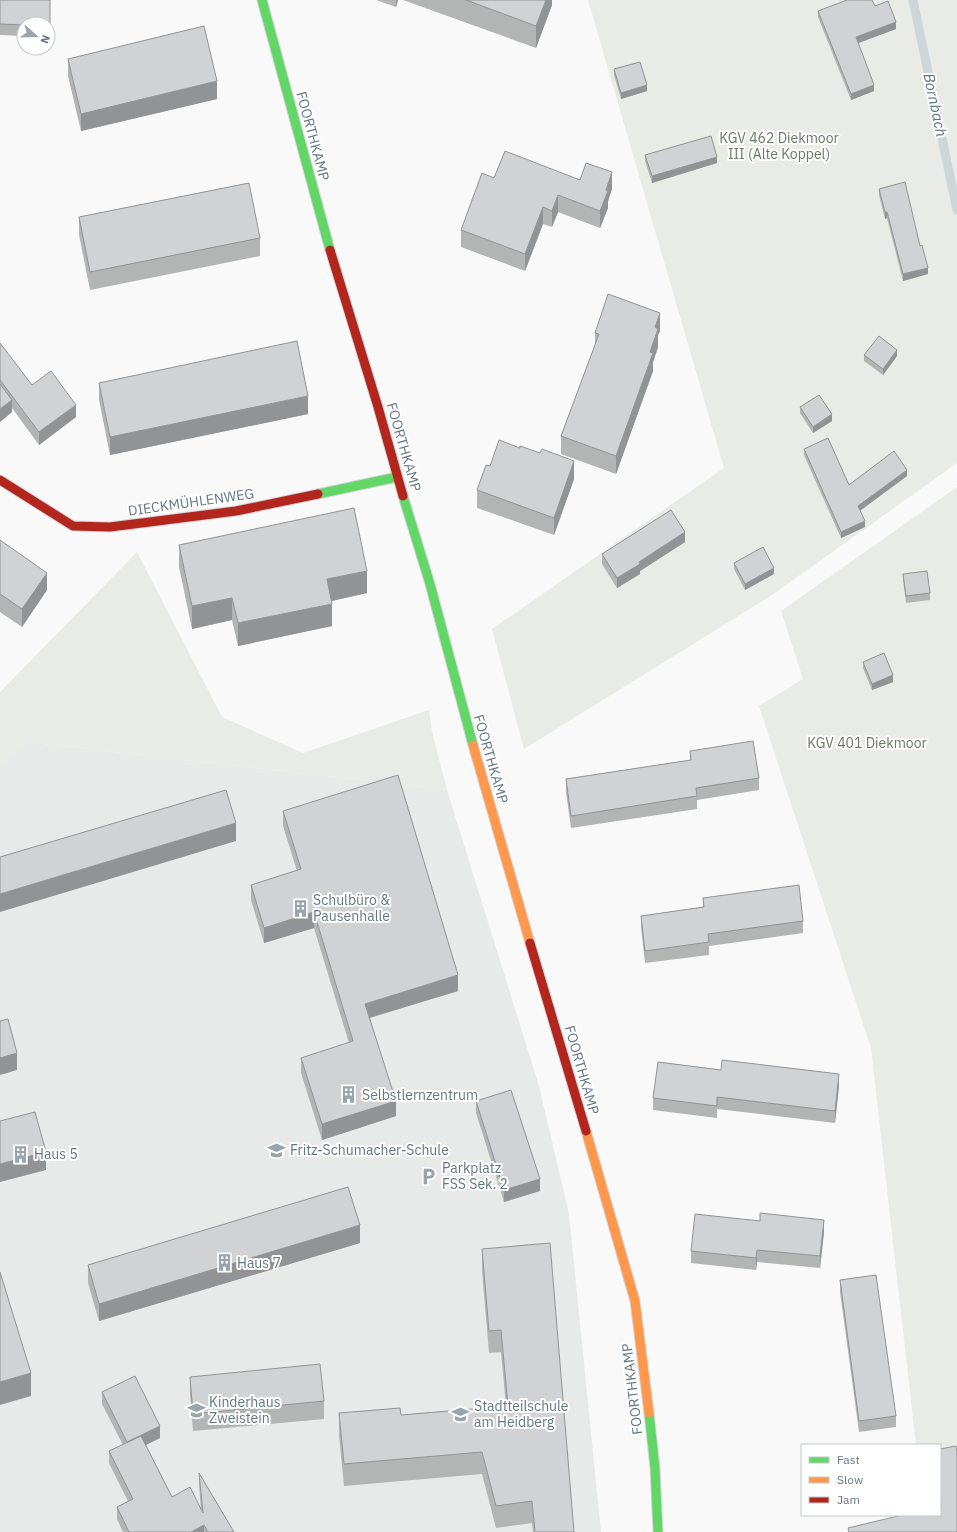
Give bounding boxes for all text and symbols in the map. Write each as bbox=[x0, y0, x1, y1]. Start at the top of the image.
north arrow bbox=[16, 16, 56, 56]
text: N bbox=[37, 33, 53, 46]
water label: Bornbach bbox=[919, 71, 952, 138]
street label: FOORTHKAMP bbox=[292, 89, 334, 183]
park label: KGV 462 Diekmoor III (Alte Koppel) bbox=[719, 129, 839, 163]
street label: FOORTHKAMP bbox=[383, 400, 425, 494]
street label: DIECKMÜHLENWEG bbox=[127, 484, 255, 520]
street label: FOORTHKAMP bbox=[470, 712, 512, 806]
park label: KGV 401 Diekmoor bbox=[807, 734, 927, 752]
place label: Schulbüro & Pausenhalle bbox=[313, 891, 390, 925]
building icon: Schulbüro & Pausenhalle bbox=[290, 898, 310, 918]
street label: FOORTHKAMP bbox=[561, 1023, 603, 1117]
building icon: Selbstlernzentrum bbox=[339, 1085, 359, 1105]
place label: Selbstlernzentrum bbox=[362, 1086, 478, 1104]
school or university icon: Fritz-Schumacher-Schule bbox=[267, 1140, 287, 1160]
place label: Fritz-Schumacher-Schule bbox=[290, 1141, 449, 1159]
building icon: Haus 5 bbox=[11, 1144, 31, 1164]
place label: Haus 5 bbox=[34, 1145, 78, 1163]
place label: Parkplatz FSS Sek. 2 bbox=[442, 1159, 508, 1193]
parking icon: Parkplatz FSS Sek. 2 bbox=[419, 1166, 439, 1186]
building icon: Haus 7 bbox=[214, 1253, 234, 1273]
place label: Haus 7 bbox=[237, 1254, 281, 1272]
street label: FOORTHKAMP bbox=[617, 1342, 647, 1436]
place label: Kinderhaus Zweistein bbox=[209, 1393, 281, 1427]
place label: Stadtteilschule am Heidberg bbox=[474, 1397, 569, 1431]
school or university icon: Kinderhaus Zweistein bbox=[186, 1400, 206, 1420]
school or university icon: Stadtteilschule am Heidberg bbox=[451, 1404, 471, 1424]
legend bbox=[801, 1444, 941, 1516]
text: Fast bbox=[837, 1452, 860, 1467]
text: Slow bbox=[837, 1472, 863, 1487]
text: Jam bbox=[837, 1492, 860, 1507]

